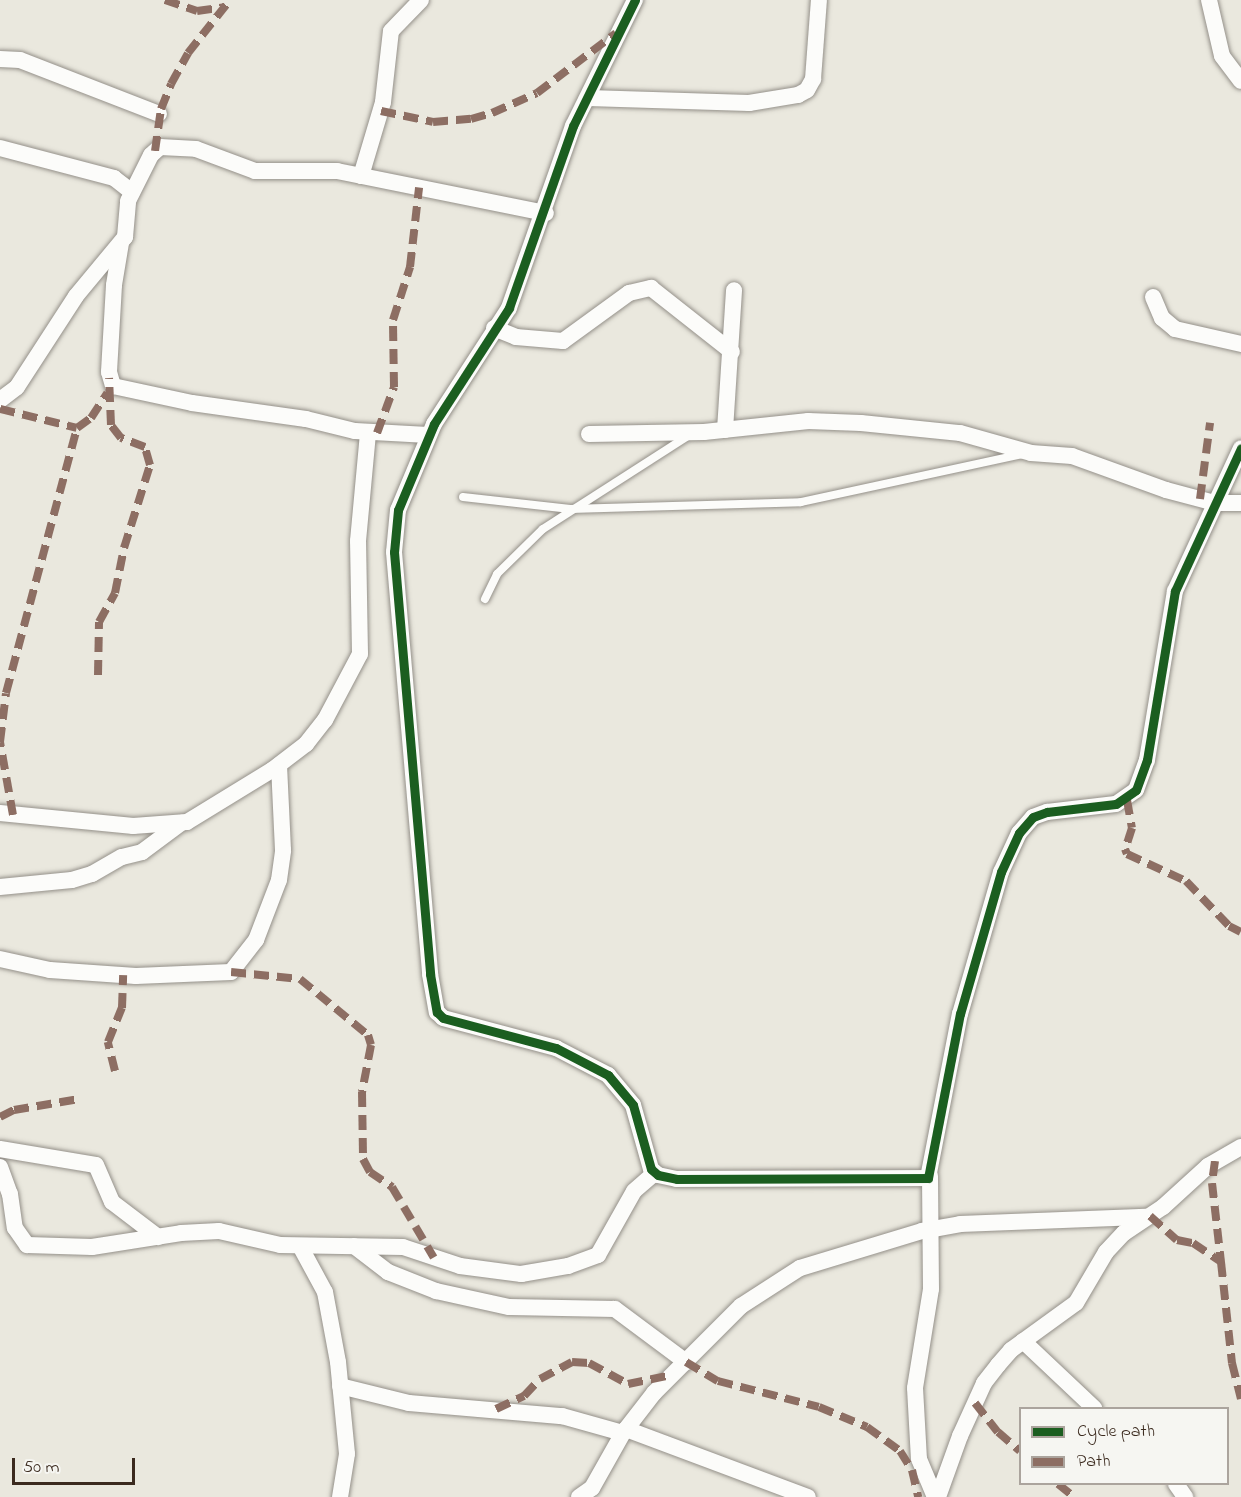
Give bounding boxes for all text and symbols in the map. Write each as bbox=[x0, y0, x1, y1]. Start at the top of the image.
legend bbox=[1019, 1407, 1229, 1485]
text: Cycle path bbox=[1077, 1419, 1155, 1445]
scale bar bbox=[15, 1446, 138, 1484]
text: Path bbox=[1077, 1449, 1111, 1475]
text: 50 m bbox=[23, 1455, 60, 1481]

